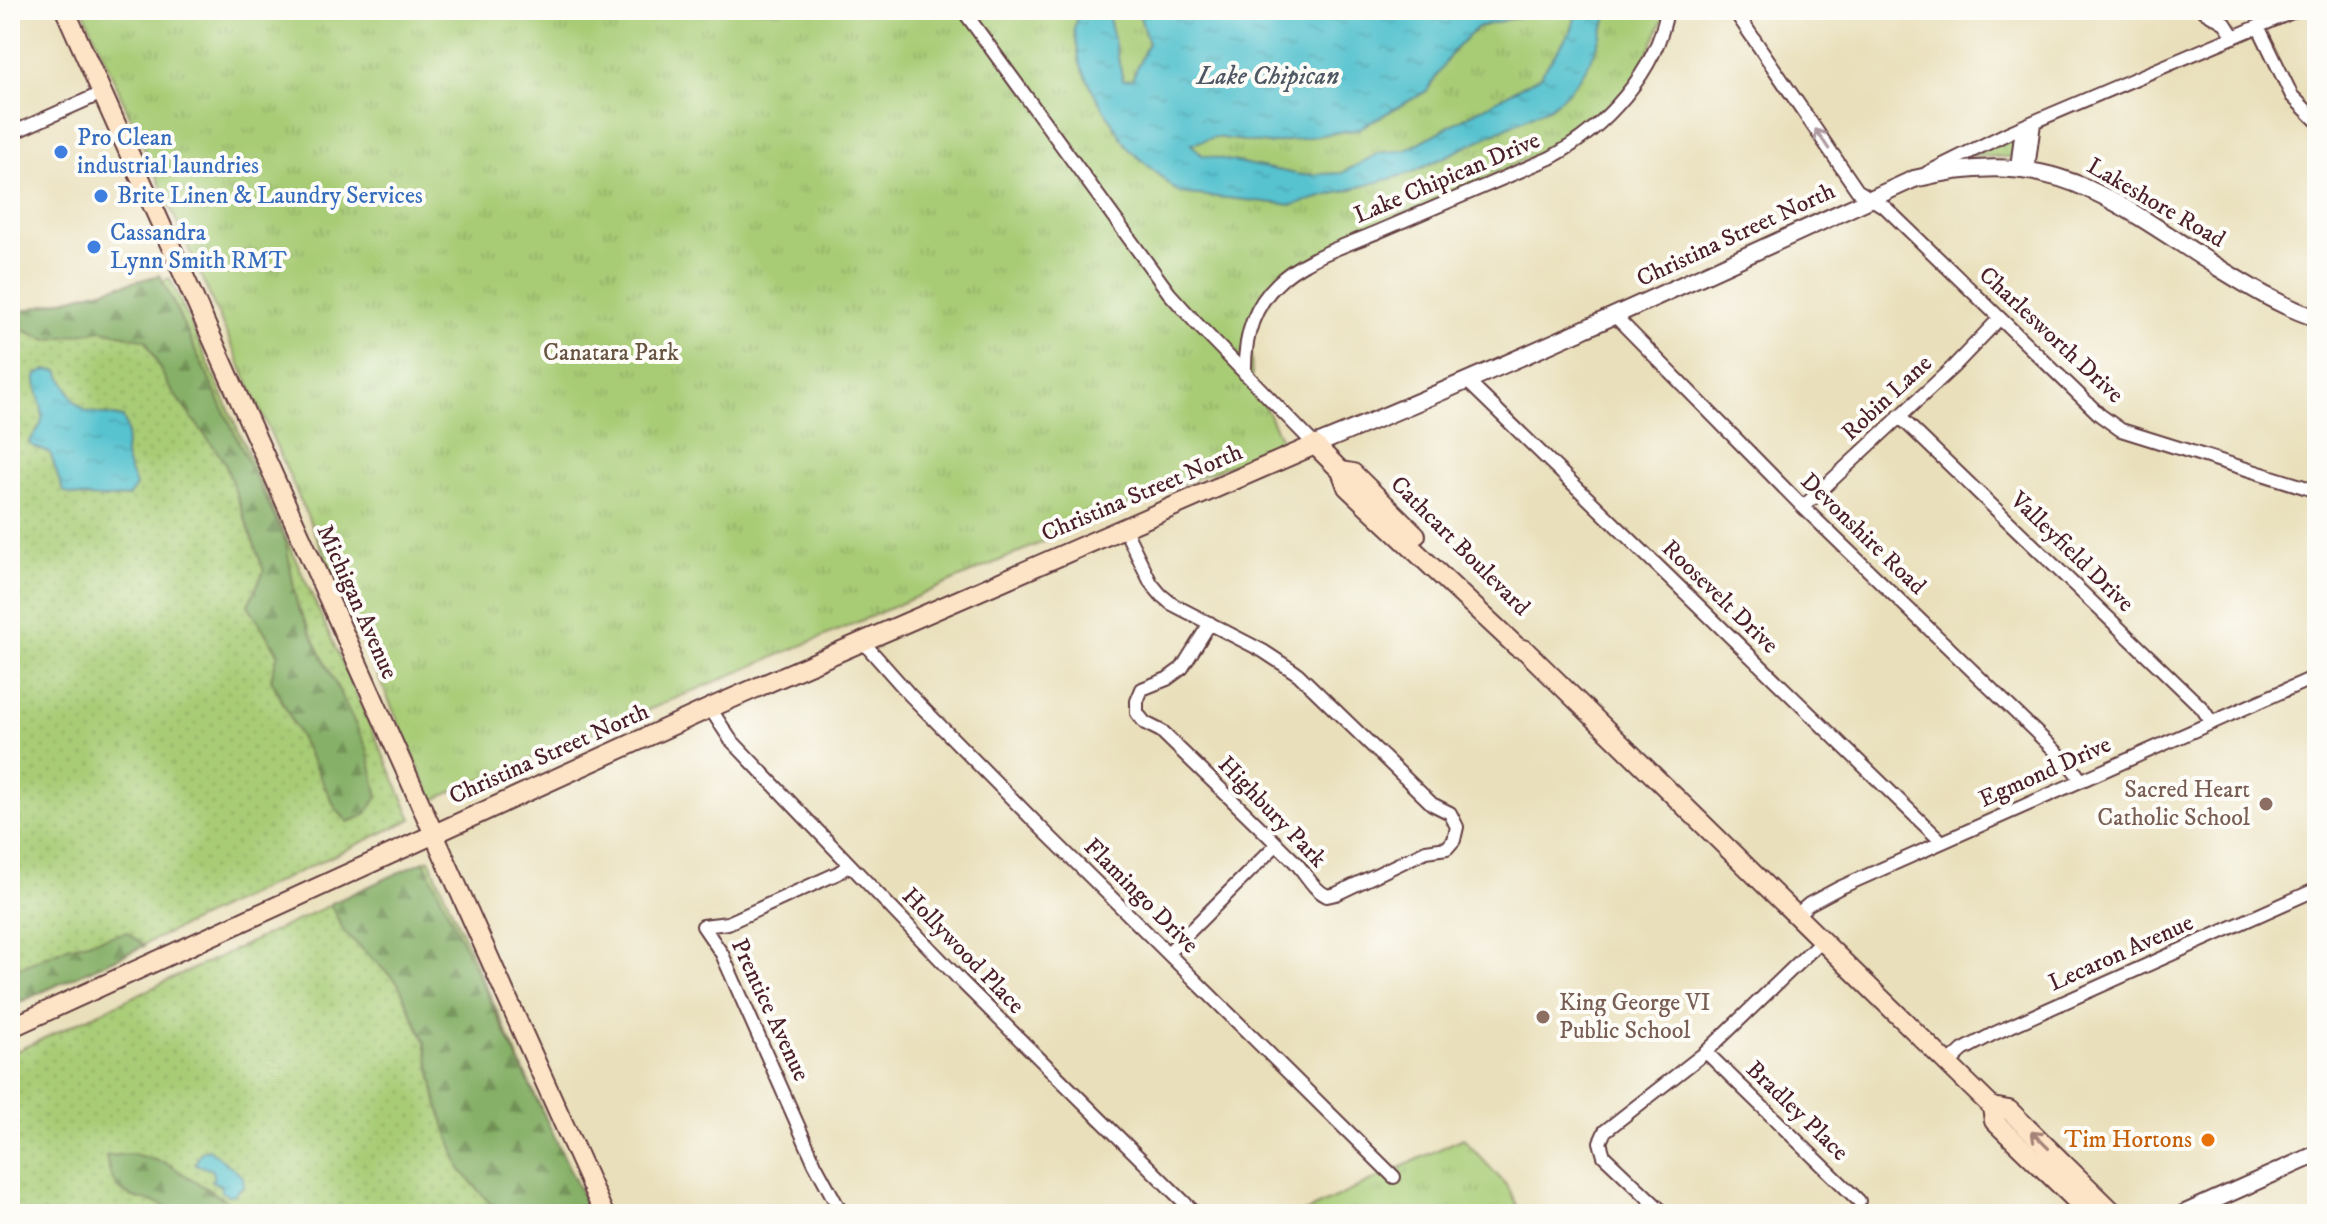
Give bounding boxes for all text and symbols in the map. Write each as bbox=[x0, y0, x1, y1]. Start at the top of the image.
water label: Lake Chipican bbox=[1195, 60, 1339, 93]
place label: Pro Clean industrial laundries bbox=[77, 123, 259, 181]
street label: Lake Chipican Drive bbox=[1350, 125, 1544, 231]
one-way arrow bbox=[1814, 128, 1830, 150]
marker: Pro Clean industrial laundries bbox=[52, 143, 70, 161]
street label: Lakeshore Road bbox=[2081, 151, 2231, 255]
street label: Christina Street North bbox=[1632, 176, 1840, 294]
place label: Brite Linen & Laundry Services bbox=[117, 181, 423, 211]
marker: Brite Linen & Laundry Services bbox=[92, 187, 110, 205]
place label: Cassandra Lynn Smith RMT bbox=[110, 218, 287, 276]
marker: Cassandra Lynn Smith RMT bbox=[85, 238, 103, 256]
street label: Charlesworth Drive bbox=[1972, 260, 2130, 410]
park label: Canatara Park bbox=[543, 338, 679, 368]
street label: Robin Lane bbox=[1836, 349, 1938, 447]
street label: Christina Street North bbox=[1037, 437, 1247, 549]
street label: Devonshire Road bbox=[1794, 467, 1932, 601]
street label: Cathcart Boulevard bbox=[1384, 470, 1536, 622]
street label: Valleyfield Drive bbox=[2003, 485, 2140, 619]
street label: Michigan Avenue bbox=[310, 520, 404, 684]
street label: Roosevelt Drive bbox=[1655, 534, 1785, 660]
street label: Christina Street North bbox=[445, 696, 654, 811]
street label: Egmond Drive bbox=[1974, 730, 2116, 814]
street label: Highbury Park bbox=[1211, 750, 1333, 874]
place label: Sacred Heart Catholic School bbox=[2097, 775, 2251, 833]
marker: Sacred Heart Catholic School bbox=[2257, 795, 2275, 813]
street label: Flamingo Drive bbox=[1077, 832, 1205, 960]
street label: Hollywood Place bbox=[895, 882, 1031, 1020]
street label: Lecaron Avenue bbox=[2044, 908, 2198, 998]
street label: Prentice Avenue bbox=[724, 934, 816, 1086]
place label: King George VI Public School bbox=[1559, 988, 1711, 1046]
marker: King George VI Public School bbox=[1534, 1008, 1552, 1026]
street label: Bradley Place bbox=[1739, 1055, 1855, 1167]
place label: Tim Hortons bbox=[2064, 1125, 2192, 1155]
one-way arrow bbox=[2030, 1130, 2050, 1149]
marker: Tim Hortons bbox=[2199, 1131, 2217, 1149]

